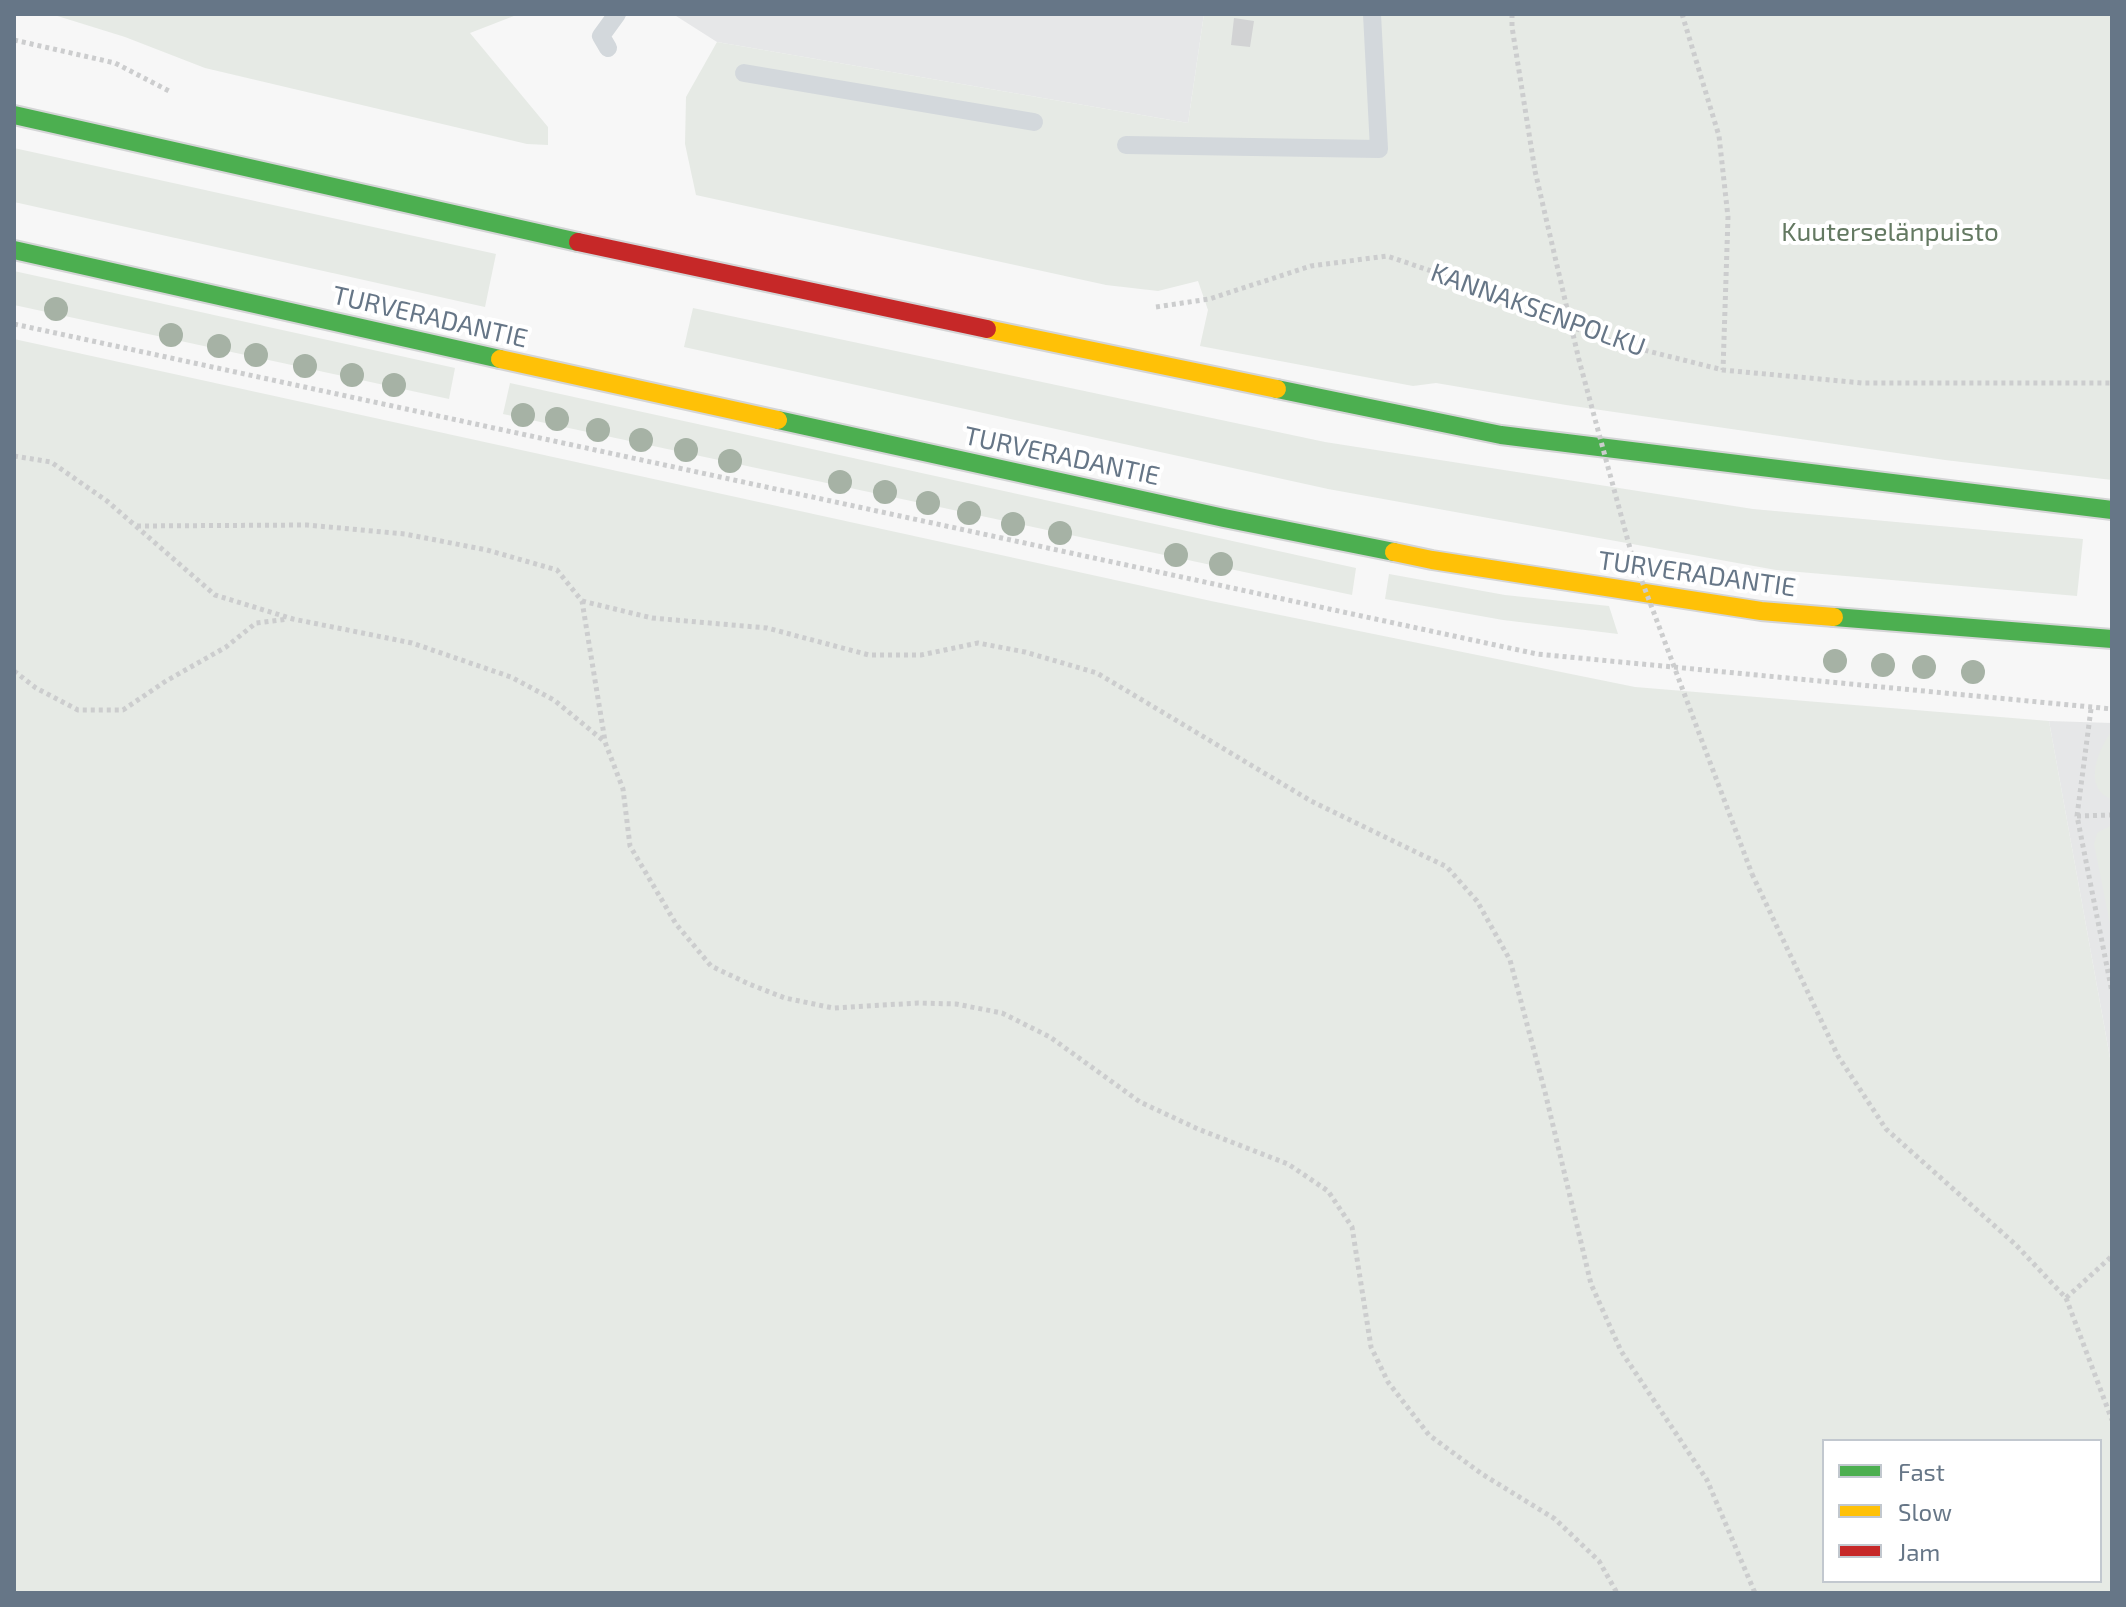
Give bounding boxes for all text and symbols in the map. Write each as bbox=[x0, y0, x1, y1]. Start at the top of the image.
park label: Kuuterselänpuisto bbox=[1781, 216, 1999, 248]
street label: KANNAKSENPOLKU bbox=[1426, 257, 1650, 363]
street label: TURVERADANTIE bbox=[329, 279, 531, 355]
street label: TURVERADANTIE bbox=[961, 420, 1163, 492]
street label: TURVERADANTIE bbox=[1596, 545, 1798, 603]
legend bbox=[1822, 1439, 2102, 1583]
text: Fast bbox=[1898, 1457, 1945, 1486]
text: Slow bbox=[1898, 1497, 1952, 1526]
text: Jam bbox=[1898, 1537, 1940, 1566]

